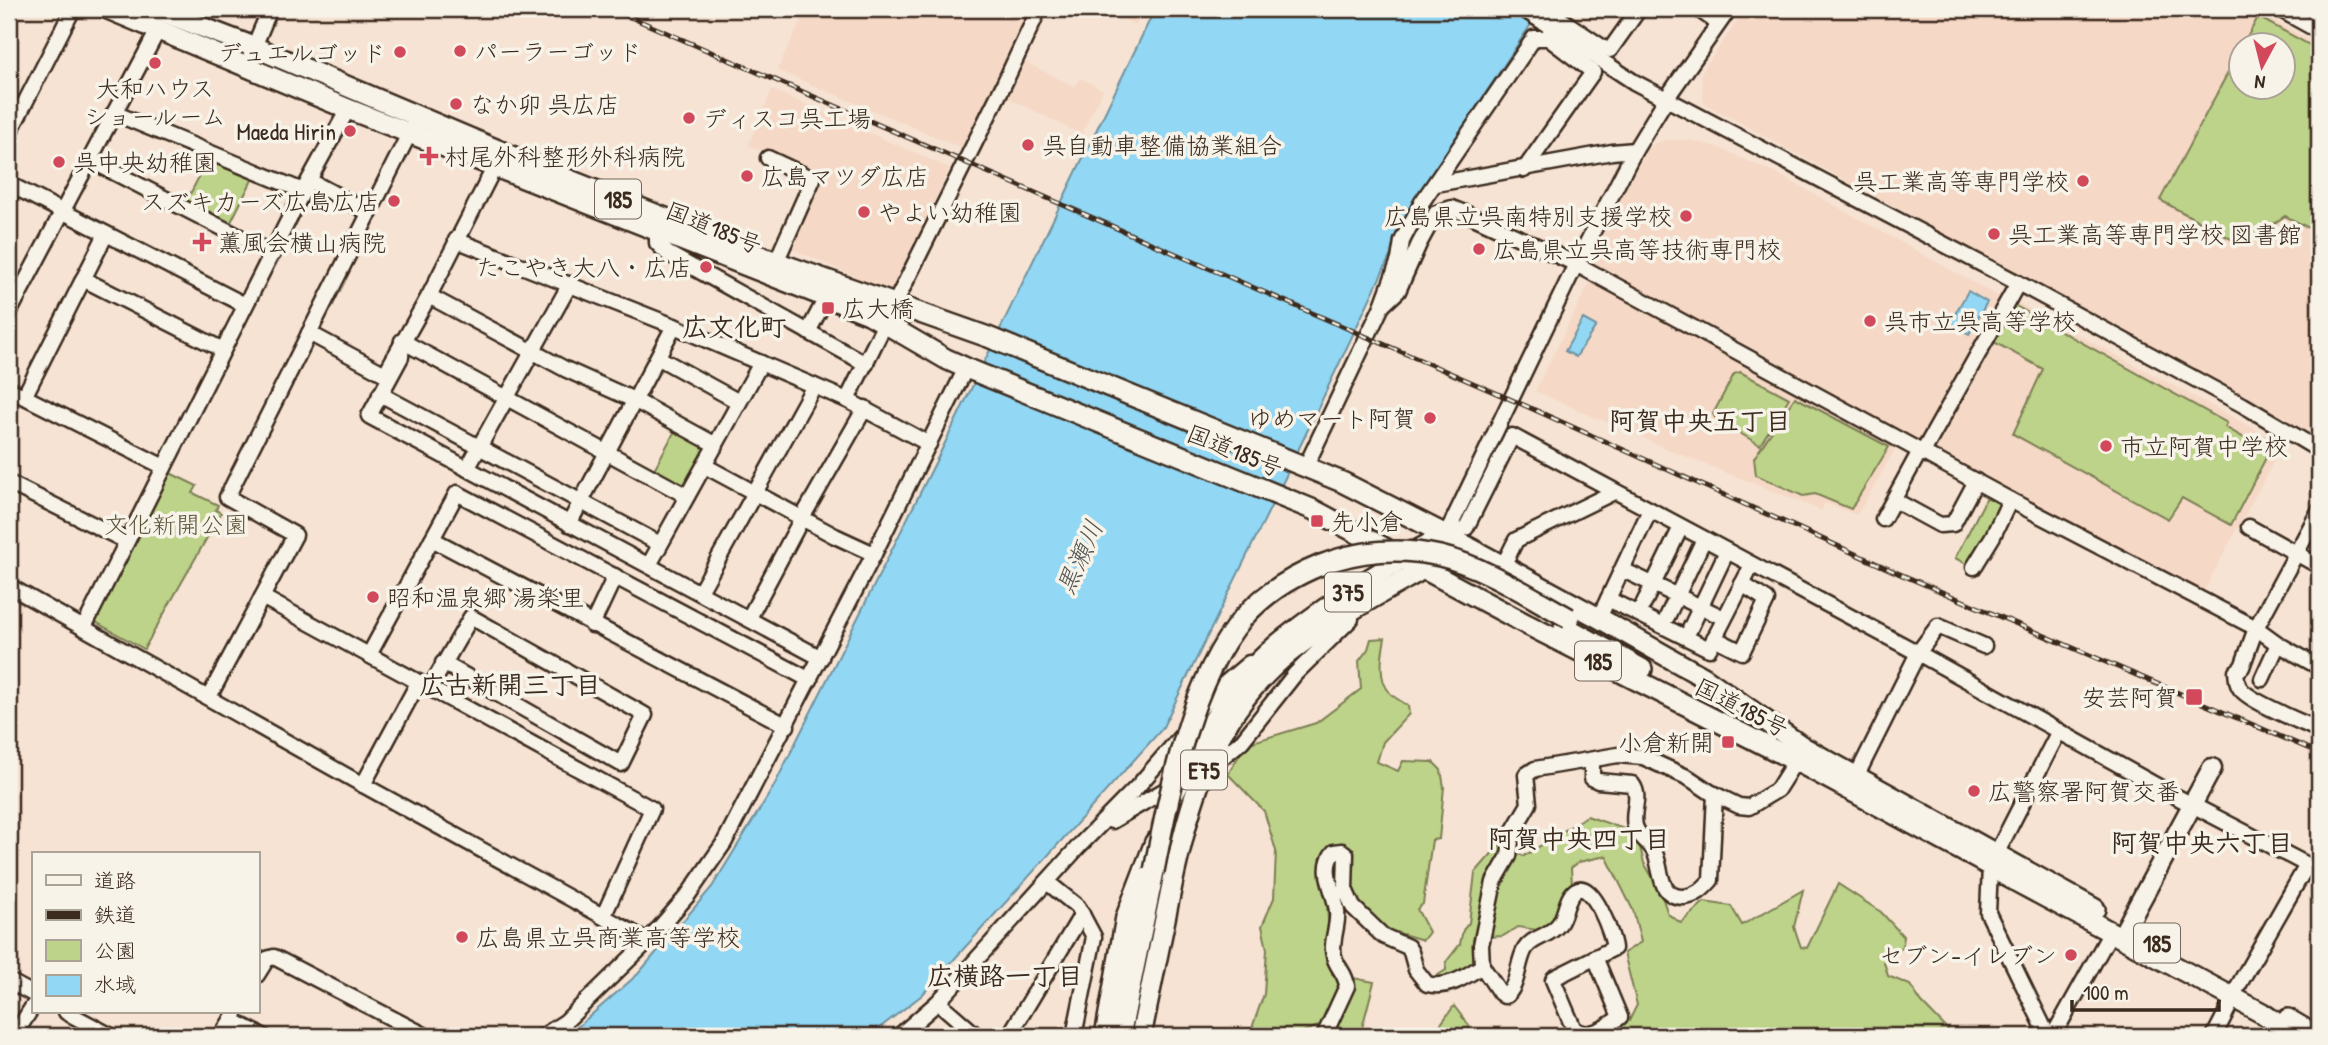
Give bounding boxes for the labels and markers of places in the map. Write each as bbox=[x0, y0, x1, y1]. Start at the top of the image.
place label: パーラーゴッド bbox=[474, 35, 642, 67]
place label: デュエルゴッド bbox=[218, 36, 386, 68]
marker: パーラーゴッド bbox=[452, 43, 468, 59]
marker: デュエルゴッド bbox=[392, 44, 408, 60]
marker: 大和ハウス ショールーム bbox=[147, 55, 163, 71]
place label: 大和ハウス ショールーム bbox=[84, 72, 226, 132]
place label: なか卯 呉広店 bbox=[470, 88, 620, 120]
marker: なか卯 呉広店 bbox=[448, 96, 464, 112]
place label: ディスコ呉工場 bbox=[703, 102, 871, 134]
marker: ディスコ呉工場 bbox=[681, 110, 697, 126]
place label: Maeda Hirin bbox=[236, 115, 336, 147]
marker: Maeda Hirin bbox=[342, 123, 358, 139]
place label: 呉自動車整備協業組合 bbox=[1042, 129, 1282, 161]
marker: 呉自動車整備協業組合 bbox=[1020, 137, 1036, 153]
place label: 村尾外科整形外科病院 bbox=[445, 140, 685, 172]
place label: 呉中央幼稚園 bbox=[73, 146, 217, 178]
marker: 村尾外科整形外科病院 bbox=[419, 146, 439, 166]
marker: 呉中央幼稚園 bbox=[51, 154, 67, 170]
place label: 広島マツダ広店 bbox=[761, 160, 929, 192]
place label: 呉工業高等専門学校 bbox=[1853, 165, 2069, 197]
marker: 広島マツダ広店 bbox=[739, 168, 755, 184]
marker: 呉工業高等専門学校 bbox=[2075, 173, 2091, 189]
place label: スズキカーズ広島広店 bbox=[141, 185, 380, 217]
marker: スズキカーズ広島広店 bbox=[386, 193, 402, 209]
place label: やよい幼稚園 bbox=[878, 196, 1022, 228]
place label: 広島県立呉南特別支援学校 bbox=[1384, 200, 1672, 232]
marker: やよい幼稚園 bbox=[856, 204, 872, 220]
marker: 広島県立呉南特別支援学校 bbox=[1678, 208, 1694, 224]
place label: 呉工業高等専門学校 図書館 bbox=[2008, 218, 2302, 250]
place label: 薫風会横山病院 bbox=[218, 226, 386, 258]
marker: 呉工業高等専門学校 図書館 bbox=[1986, 226, 2002, 242]
marker: 薫風会横山病院 bbox=[192, 232, 212, 252]
place label: 広島県立呉高等技術専門校 bbox=[1493, 233, 1781, 265]
marker: 広島県立呉高等技術専門校 bbox=[1471, 241, 1487, 257]
place label: たこやき大八・広店 bbox=[476, 251, 692, 283]
marker: たこやき大八・広店 bbox=[698, 259, 714, 275]
place label: 広大橋 bbox=[842, 292, 914, 324]
marker: 広大橋 bbox=[820, 300, 836, 316]
place label: 呉市立呉高等学校 bbox=[1884, 305, 2076, 337]
marker: 呉市立呉高等学校 bbox=[1862, 313, 1878, 329]
place label: ゆめマート阿賀 bbox=[1248, 402, 1416, 434]
marker: ゆめマート阿賀 bbox=[1422, 410, 1438, 426]
place label: 市立阿賀中学校 bbox=[2120, 430, 2288, 462]
marker: 市立阿賀中学校 bbox=[2098, 438, 2114, 454]
place label: 先小倉 bbox=[1331, 505, 1403, 537]
marker: 先小倉 bbox=[1309, 513, 1325, 529]
place label: 昭和温泉郷 湯楽里 bbox=[387, 581, 585, 613]
marker: 昭和温泉郷 湯楽里 bbox=[365, 589, 381, 605]
place label: 安芸阿賀 bbox=[2082, 681, 2178, 713]
marker: 安芸阿賀 bbox=[2184, 687, 2204, 707]
place label: 小倉新開 bbox=[1618, 726, 1714, 758]
marker: 小倉新開 bbox=[1720, 734, 1736, 750]
place label: 広警察署阿賀交番 bbox=[1988, 775, 2180, 807]
marker: 広警察署阿賀交番 bbox=[1966, 783, 1982, 799]
place label: 広島県立呉商業高等学校 bbox=[476, 921, 740, 953]
marker: 広島県立呉商業高等学校 bbox=[454, 929, 470, 945]
place label: セブン-イレブン bbox=[1879, 939, 2057, 971]
marker: セブン-イレブン bbox=[2063, 947, 2079, 963]

